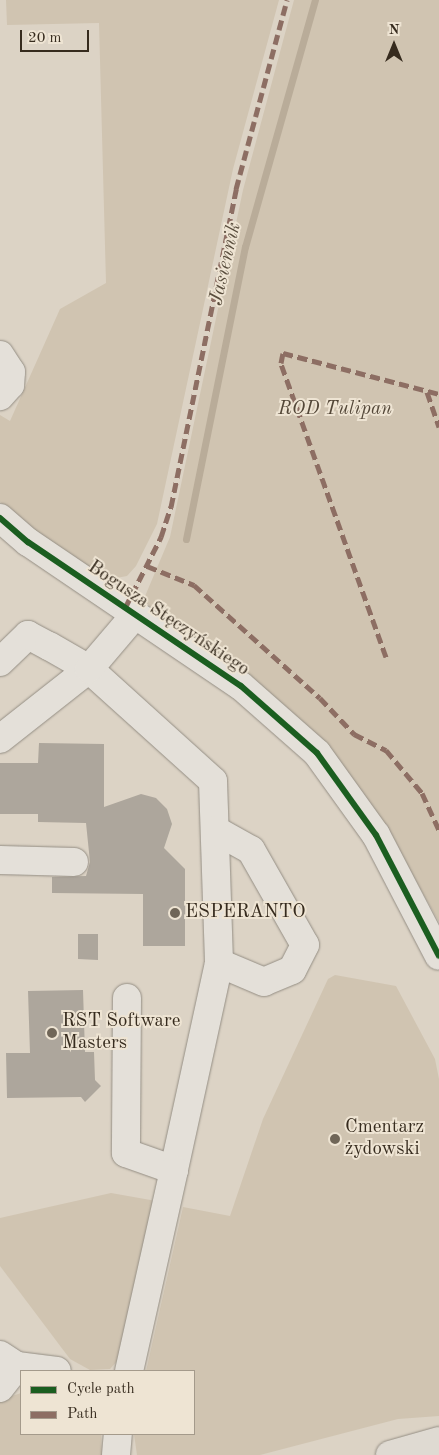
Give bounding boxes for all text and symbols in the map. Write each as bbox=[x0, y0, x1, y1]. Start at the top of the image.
scale bar bbox=[22, 20, 91, 52]
north arrow bbox=[369, 20, 419, 70]
text: N bbox=[389, 23, 399, 37]
text: 20 m bbox=[28, 31, 62, 46]
water label: Jasiennik bbox=[205, 220, 247, 308]
park label: ROD Tulipan bbox=[278, 399, 392, 421]
street label: Bogusza Stęczyńskiego bbox=[83, 556, 253, 682]
place label: ESPERANTO bbox=[185, 902, 306, 924]
marker: ESPERANTO bbox=[169, 907, 181, 919]
place label: RST Software Masters bbox=[62, 1011, 180, 1055]
marker: RST Software Masters bbox=[46, 1027, 58, 1039]
place label: Cmentarz żydowski bbox=[345, 1117, 424, 1161]
marker: Cmentarz żydowski bbox=[329, 1133, 341, 1145]
legend bbox=[20, 1370, 195, 1435]
text: Cycle path bbox=[67, 1382, 135, 1397]
text: Path bbox=[67, 1407, 97, 1422]

